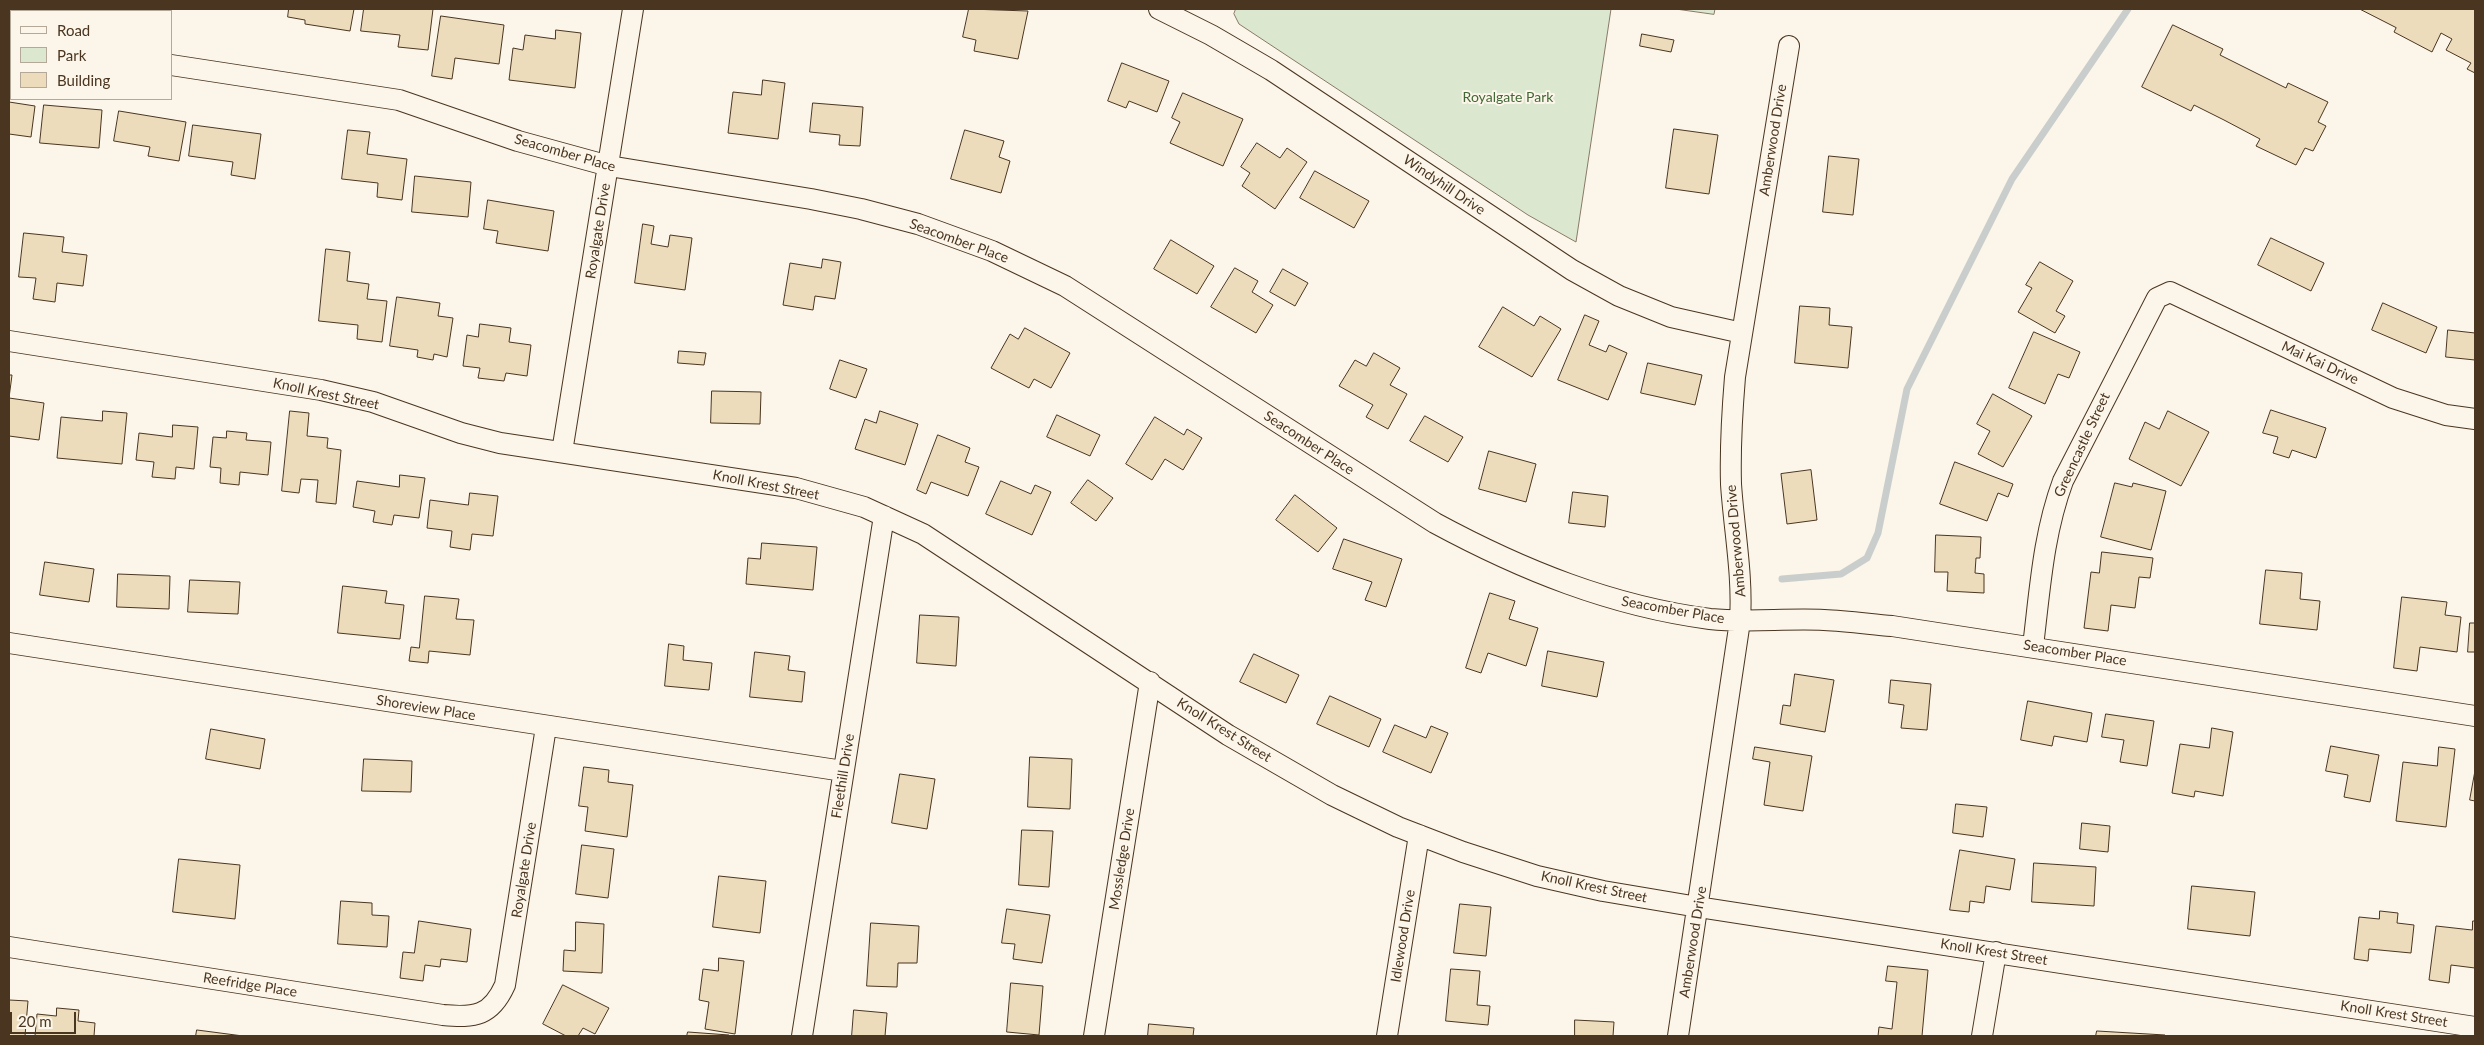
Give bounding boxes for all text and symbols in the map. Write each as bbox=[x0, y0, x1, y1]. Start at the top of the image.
legend bbox=[10, 10, 172, 100]
text: Road bbox=[57, 21, 90, 39]
text: Park bbox=[57, 46, 86, 64]
text: Building bbox=[57, 71, 110, 89]
street label: Amberwood Drive bbox=[1756, 83, 1790, 197]
park label: Royalgate Park bbox=[1463, 89, 1553, 105]
street label: Seacomber Place bbox=[513, 131, 617, 175]
street label: Windyhill Drive bbox=[1400, 151, 1488, 219]
street label: Royalgate Drive bbox=[582, 182, 614, 280]
street label: Seacomber Place bbox=[907, 215, 1011, 267]
street label: Mai Kai Drive bbox=[2279, 338, 2361, 388]
street label: Knoll Krest Street bbox=[271, 375, 381, 413]
street label: Greencastle Street bbox=[2050, 390, 2114, 500]
street label: Seacomber Place bbox=[1261, 408, 1357, 478]
street label: Knoll Krest Street bbox=[711, 466, 821, 504]
street label: Amberwood Drive bbox=[1723, 484, 1749, 598]
street label: Seacomber Place bbox=[1620, 593, 1726, 627]
street label: Seacomber Place bbox=[2022, 637, 2128, 669]
street label: Shoreview Place bbox=[375, 692, 477, 724]
street label: Knoll Krest Street bbox=[1174, 694, 1274, 766]
street label: Fleethill Drive bbox=[828, 732, 858, 820]
street label: Mossledge Drive bbox=[1106, 807, 1138, 911]
street label: Royalgate Drive bbox=[508, 821, 540, 919]
street label: Knoll Krest Street bbox=[1539, 868, 1649, 906]
street label: Amberwood Drive bbox=[1676, 885, 1710, 999]
street label: Idlewood Drive bbox=[1387, 888, 1419, 984]
street label: Knoll Krest Street bbox=[1939, 935, 2049, 969]
street label: Reefridge Place bbox=[202, 969, 298, 1001]
street label: Knoll Krest Street bbox=[2339, 997, 2449, 1031]
scale bar bbox=[12, 1002, 79, 1034]
text: 20 m bbox=[18, 1012, 52, 1030]

